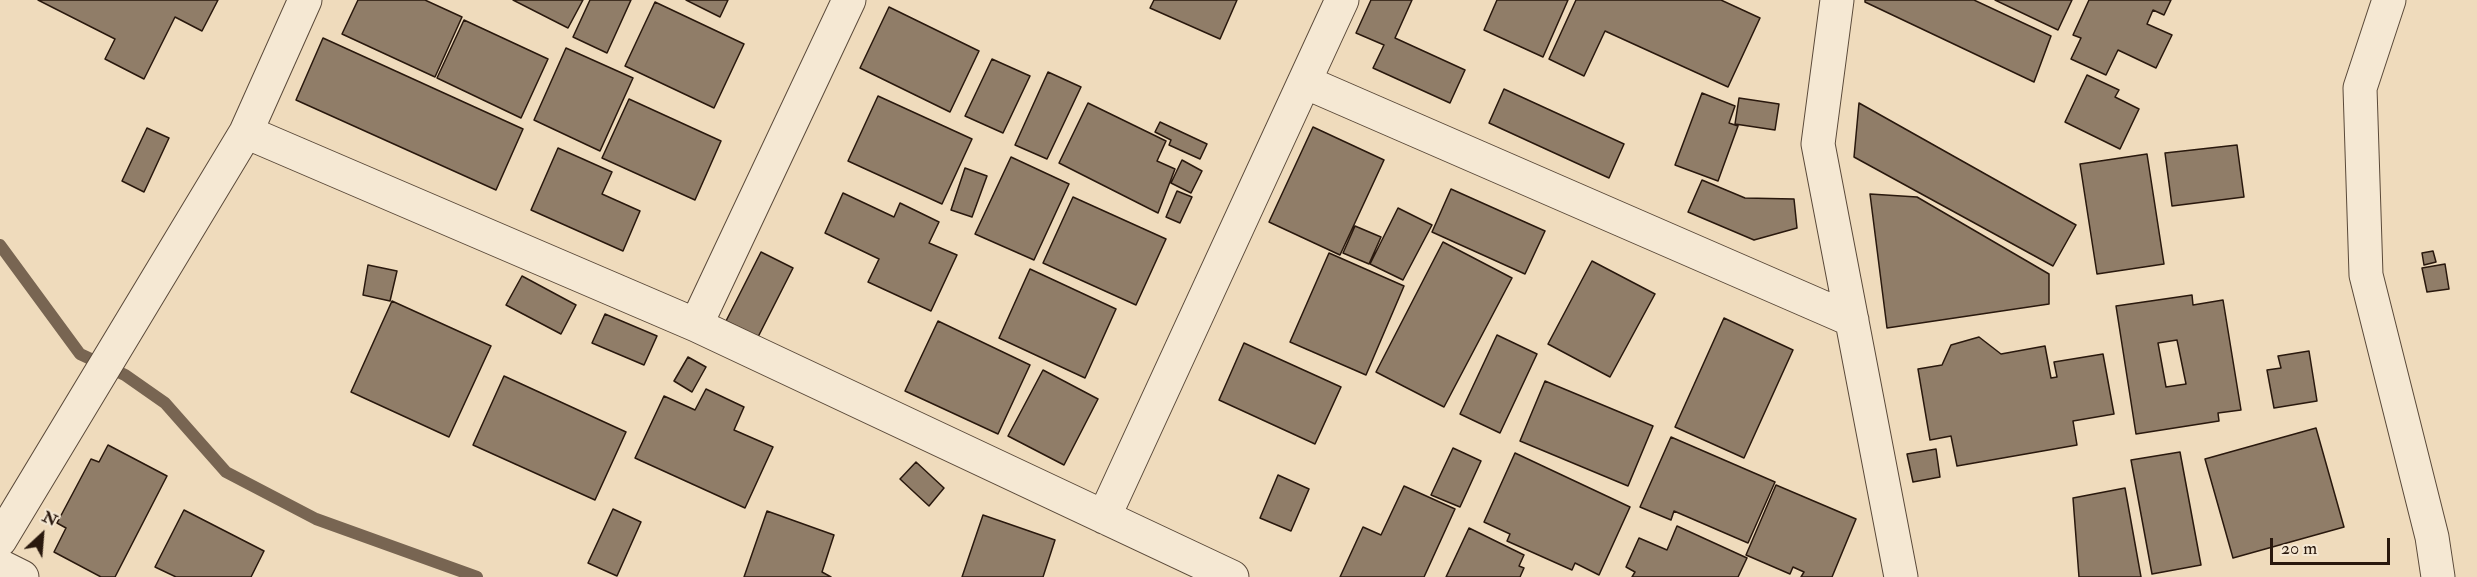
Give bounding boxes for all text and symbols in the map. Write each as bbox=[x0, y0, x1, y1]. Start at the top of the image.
north arrow bbox=[12, 505, 72, 565]
text: N bbox=[39, 507, 61, 531]
scale bar bbox=[2273, 526, 2393, 564]
text: 20 m bbox=[2281, 537, 2317, 560]

